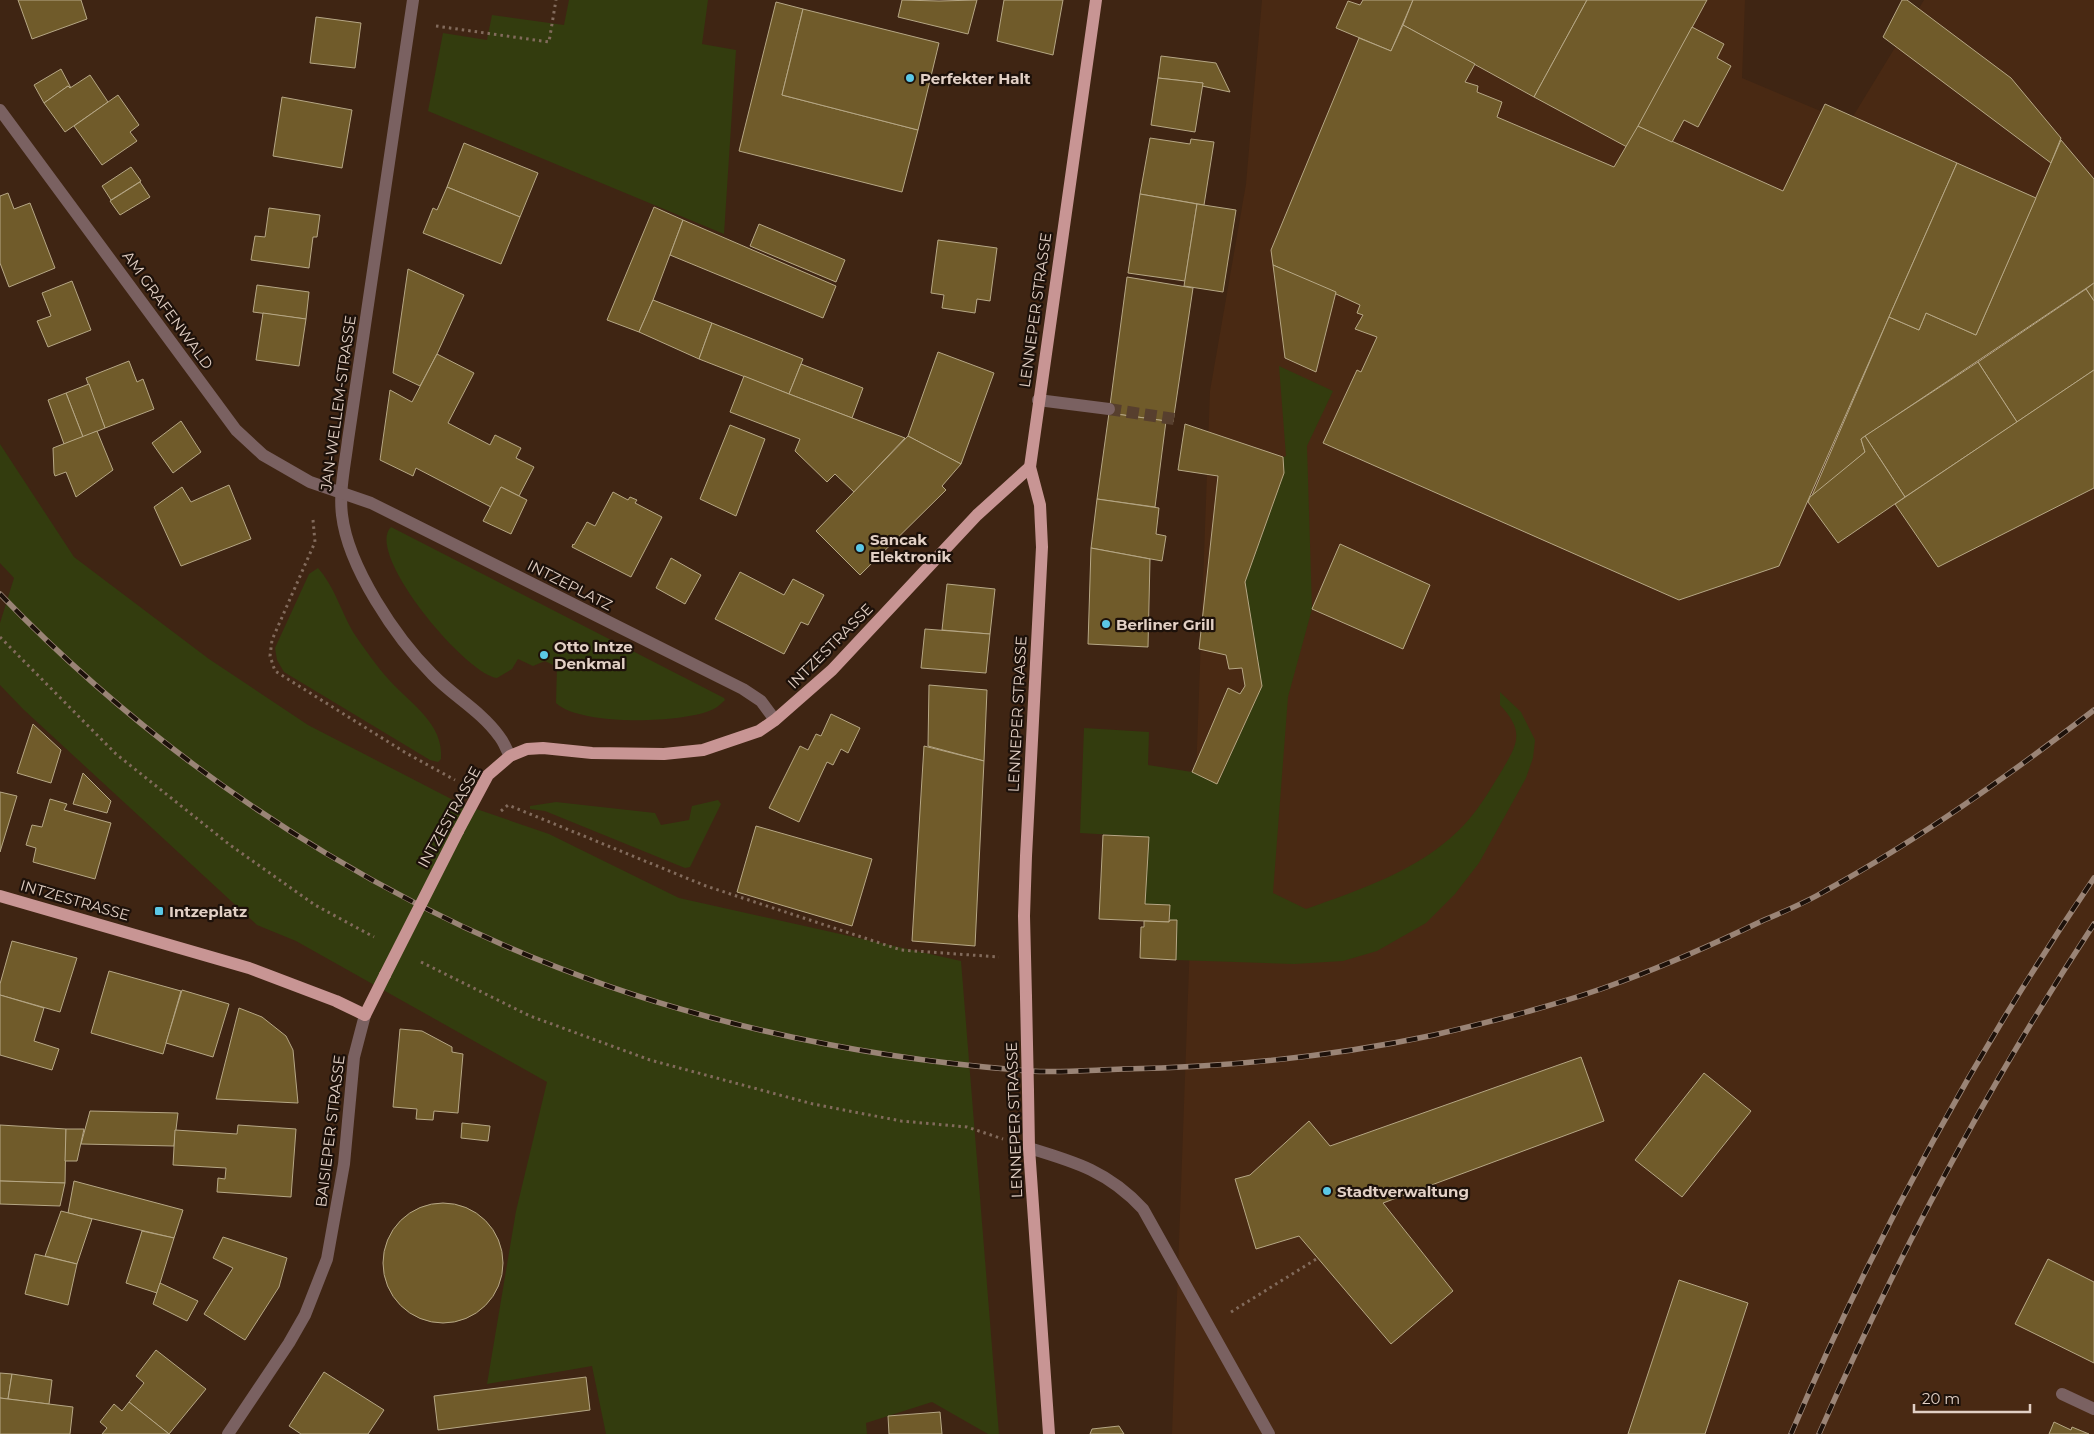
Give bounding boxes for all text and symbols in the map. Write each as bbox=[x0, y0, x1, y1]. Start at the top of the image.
place label: Perfekter Halt bbox=[920, 69, 1031, 88]
marker: Perfekter Halt bbox=[904, 72, 916, 84]
street label: LENNEPER STRASSE bbox=[1015, 231, 1055, 389]
street label: AM GRAFENWALD bbox=[119, 247, 217, 373]
street label: JAN-WELLEM-STRASSE bbox=[316, 314, 360, 493]
place label: Sancak Elektronik bbox=[870, 530, 951, 566]
marker: Sancak Elektronik bbox=[854, 542, 866, 554]
street label: INTZEPLATZ bbox=[524, 555, 616, 615]
street label: INTZESTRASSE bbox=[783, 599, 877, 693]
place label: Berliner Grill bbox=[1116, 615, 1215, 634]
marker: Berliner Grill bbox=[1100, 618, 1112, 630]
street label: LENNEPER STRASSE bbox=[1003, 635, 1031, 793]
place label: Otto Intze Denkmal bbox=[554, 637, 633, 673]
marker: Otto Intze Denkmal bbox=[538, 649, 550, 661]
street label: INTZESTRASSE bbox=[413, 763, 485, 871]
street label: INTZESTRASSE bbox=[18, 875, 132, 925]
place label: Intzeplatz bbox=[169, 902, 247, 921]
marker: Intzeplatz bbox=[153, 905, 165, 917]
street label: LENNEPER STRASSE bbox=[1002, 1041, 1026, 1199]
street label: BAISIEPER STRASSE bbox=[311, 1054, 349, 1208]
place label: Stadtverwaltung bbox=[1337, 1182, 1469, 1201]
marker: Stadtverwaltung bbox=[1321, 1185, 1333, 1197]
scale bar bbox=[1914, 1382, 2030, 1414]
text: 20 m bbox=[1922, 1389, 1960, 1408]

